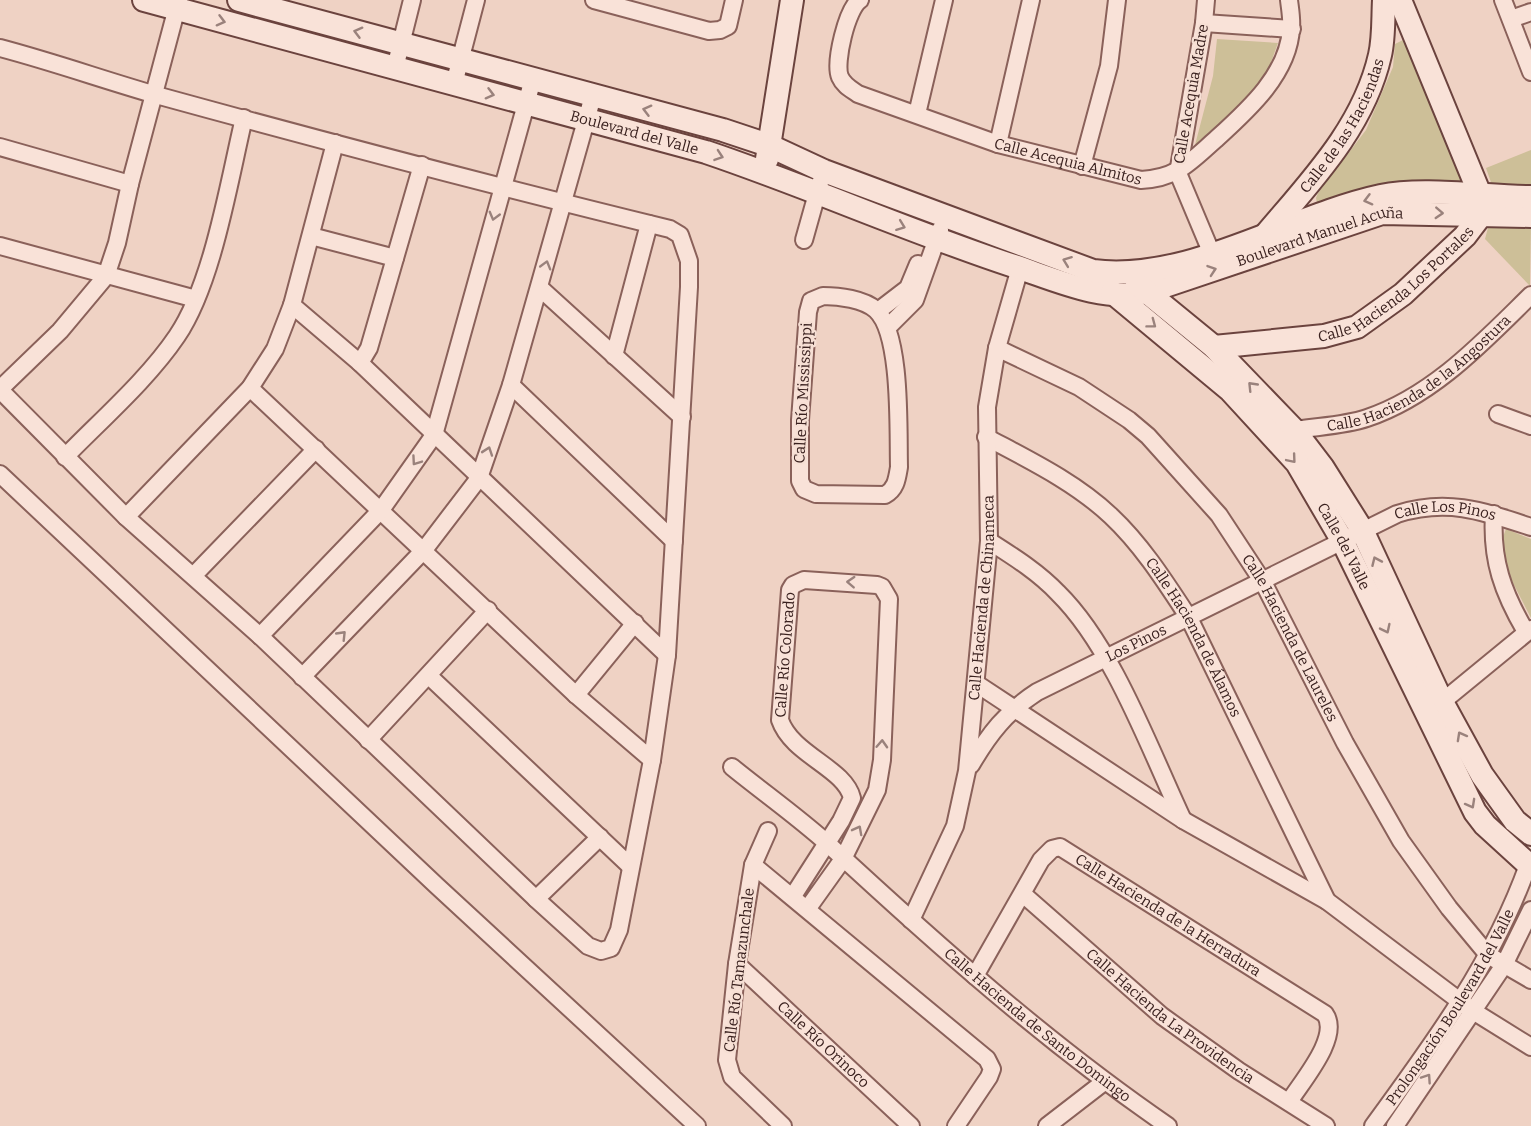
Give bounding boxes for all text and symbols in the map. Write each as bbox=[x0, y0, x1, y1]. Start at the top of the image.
one-way arrow bbox=[215, 14, 226, 26]
street label: Calle Acequia Madre bbox=[1170, 23, 1212, 165]
one-way arrow bbox=[353, 27, 363, 39]
street label: Calle de las Haciendas bbox=[1296, 57, 1388, 197]
one-way arrow bbox=[485, 86, 495, 99]
one-way arrow bbox=[642, 105, 653, 117]
street label: Boulevard del Valle bbox=[568, 107, 701, 159]
street label: Calle Acequia Almitos bbox=[992, 134, 1144, 189]
one-way arrow bbox=[713, 149, 724, 161]
one-way arrow bbox=[1363, 192, 1373, 205]
street label: Boulevard Manuel Acuña bbox=[1234, 203, 1403, 270]
one-way arrow bbox=[1435, 207, 1444, 220]
one-way arrow bbox=[489, 210, 501, 221]
one-way arrow bbox=[894, 219, 905, 231]
street label: Calle Hacienda Los Portales bbox=[1317, 223, 1478, 346]
one-way arrow bbox=[1062, 256, 1073, 268]
one-way arrow bbox=[539, 260, 551, 271]
one-way arrow bbox=[1206, 265, 1217, 278]
street label: Calle Hacienda de la Angostura bbox=[1326, 311, 1514, 435]
one-way arrow bbox=[1145, 316, 1156, 327]
street label: Calle Río Mississippi bbox=[790, 322, 816, 464]
one-way arrow bbox=[1248, 382, 1259, 392]
one-way arrow bbox=[481, 446, 494, 457]
one-way arrow bbox=[1285, 452, 1296, 463]
one-way arrow bbox=[412, 454, 423, 465]
street label: Calle Hacienda de Chinameca bbox=[965, 495, 998, 701]
street label: Calle Los Pinos bbox=[1392, 498, 1498, 524]
street label: Calle del Valle bbox=[1313, 499, 1374, 593]
street label: Calle Hacienda de Laureles bbox=[1238, 551, 1342, 725]
street label: Calle Hacienda de Álamos bbox=[1142, 554, 1245, 720]
one-way arrow bbox=[1371, 556, 1383, 567]
one-way arrow bbox=[846, 575, 855, 588]
street label: Calle Río Colorado bbox=[771, 591, 799, 718]
street label: Los Pinos bbox=[1103, 620, 1169, 666]
one-way arrow bbox=[1379, 622, 1391, 633]
one-way arrow bbox=[335, 631, 346, 642]
one-way arrow bbox=[1457, 732, 1468, 742]
one-way arrow bbox=[876, 739, 889, 748]
one-way arrow bbox=[1464, 798, 1475, 809]
one-way arrow bbox=[851, 826, 862, 836]
street label: Calle Hacienda de la Herradura bbox=[1072, 850, 1264, 980]
street label: Calle Río Tamazunchale bbox=[720, 887, 758, 1053]
street label: Prolongación Boulevard del Valle bbox=[1382, 906, 1518, 1109]
street label: Calle Hacienda de Santo Domingo bbox=[940, 944, 1134, 1106]
street label: Calle Hacienda La Providencia bbox=[1082, 945, 1258, 1087]
street label: Calle Río Orinoco bbox=[774, 997, 873, 1092]
one-way arrow bbox=[1420, 1073, 1431, 1084]

